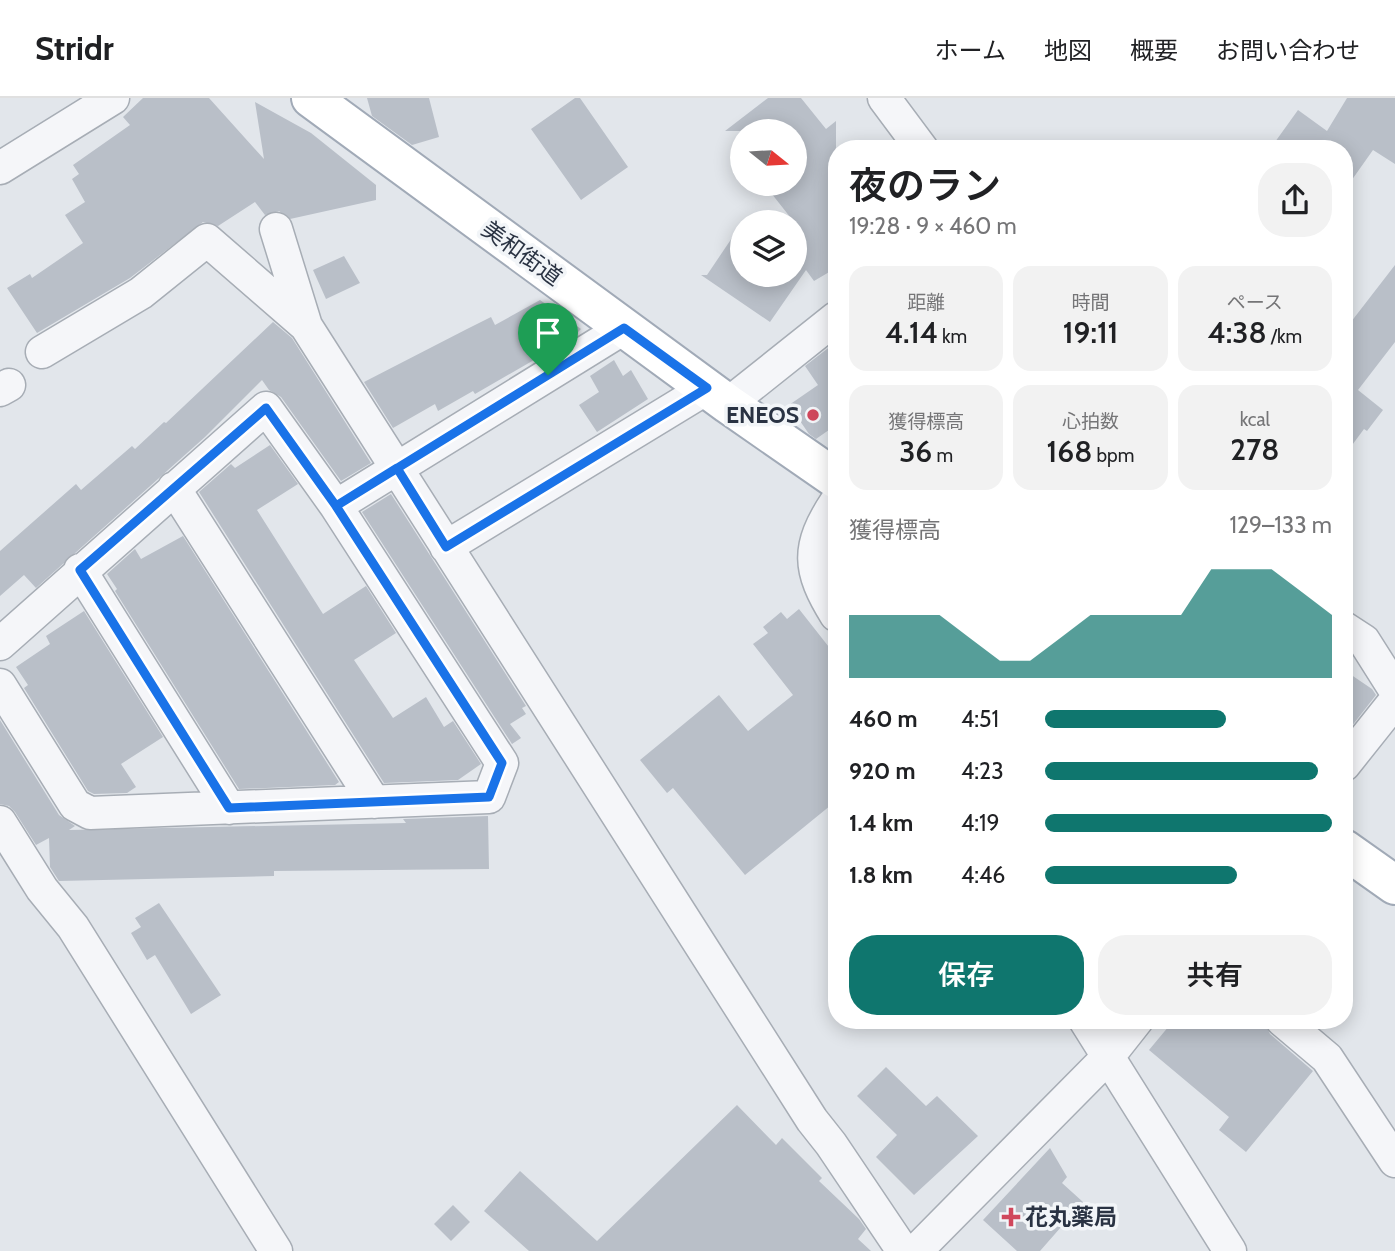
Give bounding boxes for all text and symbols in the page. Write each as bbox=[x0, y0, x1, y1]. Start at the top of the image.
text: Stridr bbox=[35, 28, 114, 68]
text: ホーム bbox=[935, 36, 1006, 65]
text: 地図 bbox=[1044, 36, 1092, 65]
text: 概要 bbox=[1130, 36, 1178, 65]
text: お問い合わせ bbox=[1216, 36, 1360, 65]
north arrow bbox=[730, 119, 807, 196]
map controls bbox=[730, 119, 807, 287]
text: 夜のラン bbox=[849, 162, 1001, 209]
button: share bbox=[1258, 163, 1332, 237]
button: layers bbox=[730, 210, 807, 287]
text: 19:28 · 9 × 460 m bbox=[849, 212, 1017, 240]
street label: 美和街道 bbox=[477, 215, 567, 291]
text: 距離 bbox=[907, 291, 945, 314]
text: 時間 bbox=[1071, 291, 1110, 314]
text: ペース bbox=[1227, 291, 1283, 314]
pin bbox=[518, 303, 578, 375]
icon: arrive bbox=[529, 314, 567, 352]
text: 4.14 bbox=[885, 314, 938, 351]
text: 19:11 bbox=[1063, 314, 1118, 351]
text: 4:38 bbox=[1208, 314, 1267, 351]
text: km bbox=[938, 325, 967, 348]
text: /km bbox=[1267, 325, 1302, 348]
place label: ENEOS bbox=[726, 401, 799, 429]
marker: ENEOS bbox=[805, 407, 821, 423]
text: kcal bbox=[1240, 408, 1270, 431]
text: 獲得標高 bbox=[888, 410, 964, 433]
text: 心拍数 bbox=[1062, 410, 1119, 433]
text: 278 bbox=[1230, 431, 1279, 468]
text: 36 bbox=[899, 433, 932, 470]
text: 168 bbox=[1047, 433, 1092, 470]
text: m bbox=[932, 444, 953, 467]
text: bpm bbox=[1092, 444, 1134, 467]
text: 129–133 m bbox=[1229, 511, 1332, 539]
text: 獲得標高 bbox=[849, 516, 941, 544]
text: 460 m bbox=[849, 705, 918, 733]
text: 4:51 bbox=[961, 705, 999, 733]
text: 920 m bbox=[849, 757, 916, 785]
text: 4:23 bbox=[961, 757, 1004, 785]
text: 1.4 km bbox=[849, 809, 913, 837]
text: 4:19 bbox=[961, 809, 1000, 837]
text: 1.8 km bbox=[849, 861, 913, 889]
text: 4:46 bbox=[961, 861, 1005, 889]
button: 保存 bbox=[849, 935, 1084, 1015]
button: 共有 bbox=[1098, 935, 1332, 1015]
place label: 花丸薬局 bbox=[1025, 1203, 1117, 1231]
marker: 花丸薬局 bbox=[1003, 1209, 1019, 1225]

